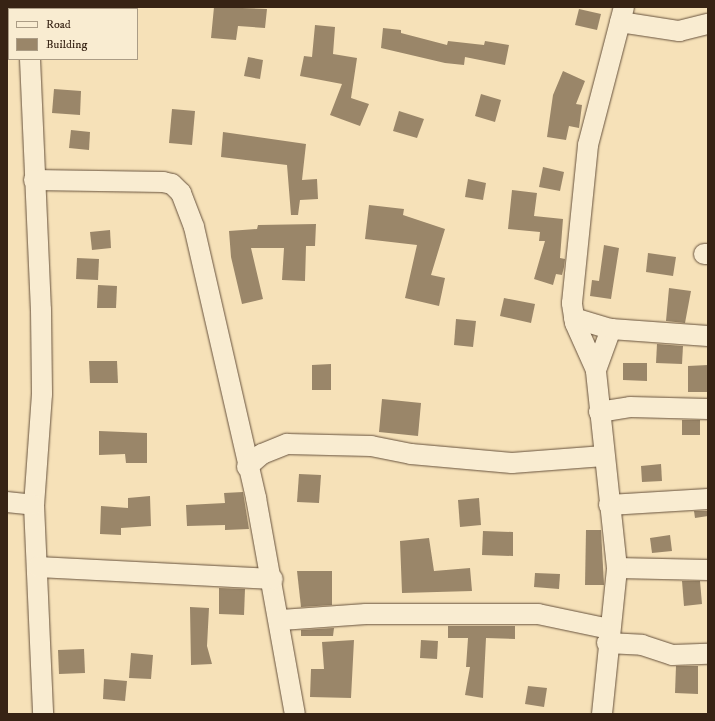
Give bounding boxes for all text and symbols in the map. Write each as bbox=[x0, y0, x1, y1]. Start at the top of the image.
legend bbox=[8, 8, 138, 60]
text: Road bbox=[46, 17, 71, 32]
text: Building bbox=[46, 37, 87, 52]

